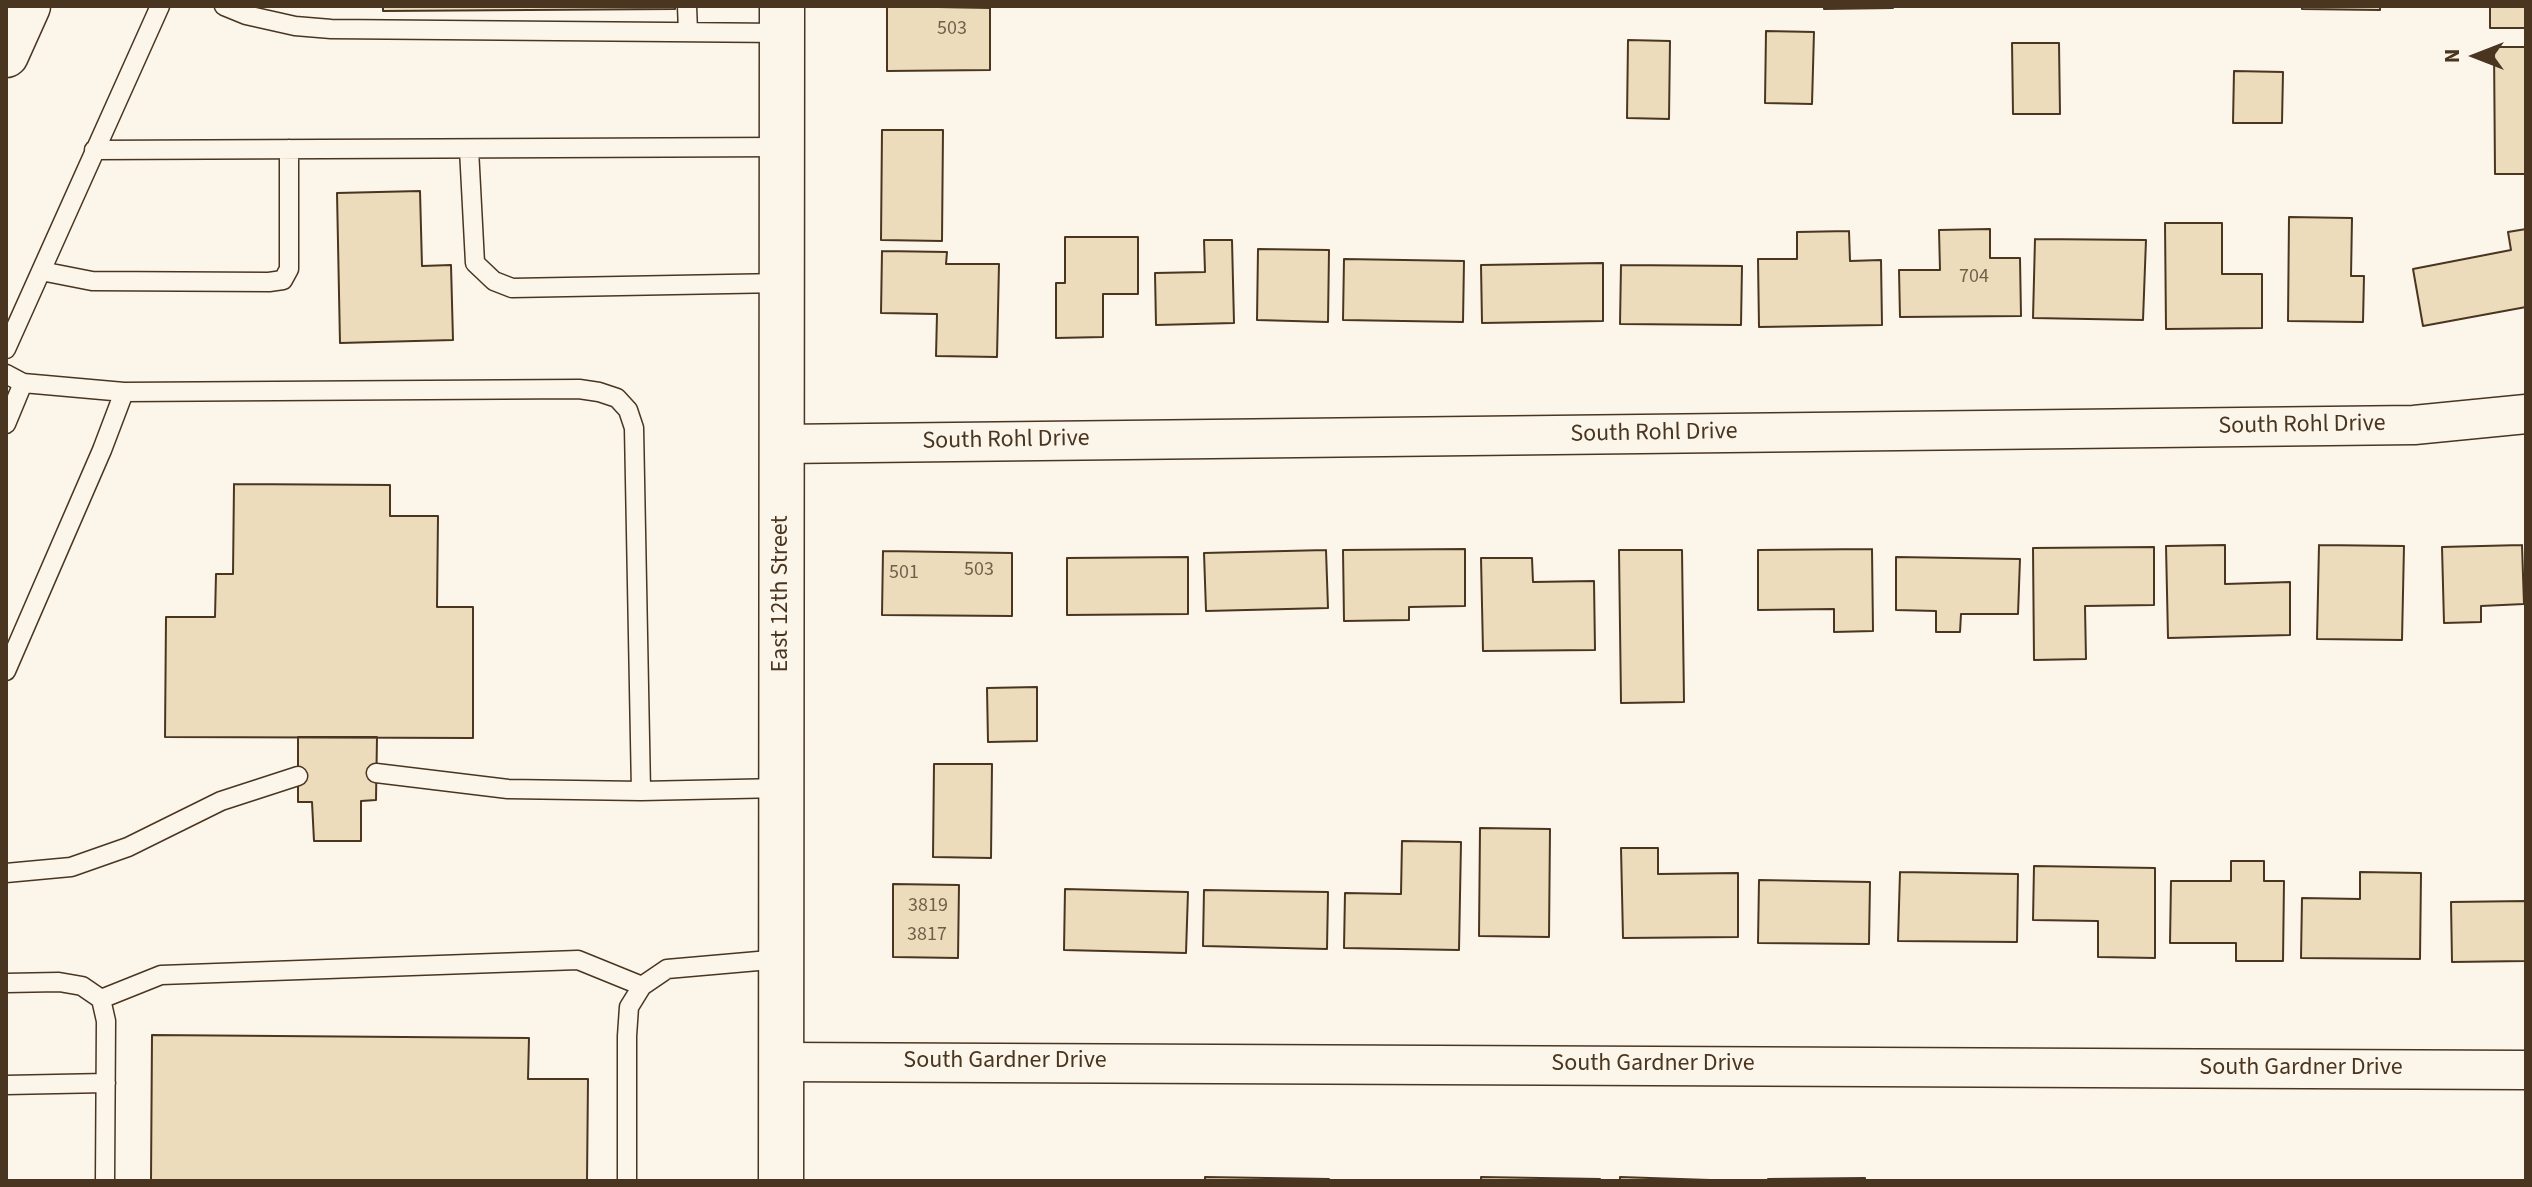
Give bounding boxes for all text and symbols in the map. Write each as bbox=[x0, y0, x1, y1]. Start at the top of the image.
north arrow bbox=[2436, 16, 2516, 96]
house number: 503 bbox=[937, 18, 967, 42]
text: N bbox=[2436, 49, 2468, 63]
house number: 704 bbox=[1959, 266, 1989, 290]
street label: South Rohl Drive bbox=[2218, 410, 2386, 442]
street label: South Rohl Drive bbox=[1570, 418, 1738, 450]
street label: South Rohl Drive bbox=[922, 425, 1090, 457]
street label: East 12th Street bbox=[768, 515, 796, 673]
house number: 503 bbox=[964, 559, 994, 583]
house number: 501 bbox=[889, 562, 919, 586]
house number: 3819 bbox=[908, 895, 948, 919]
house number: 3817 bbox=[907, 924, 947, 948]
street label: South Gardner Drive bbox=[903, 1048, 1107, 1076]
street label: South Gardner Drive bbox=[1551, 1051, 1755, 1079]
street label: South Gardner Drive bbox=[2199, 1055, 2403, 1083]

